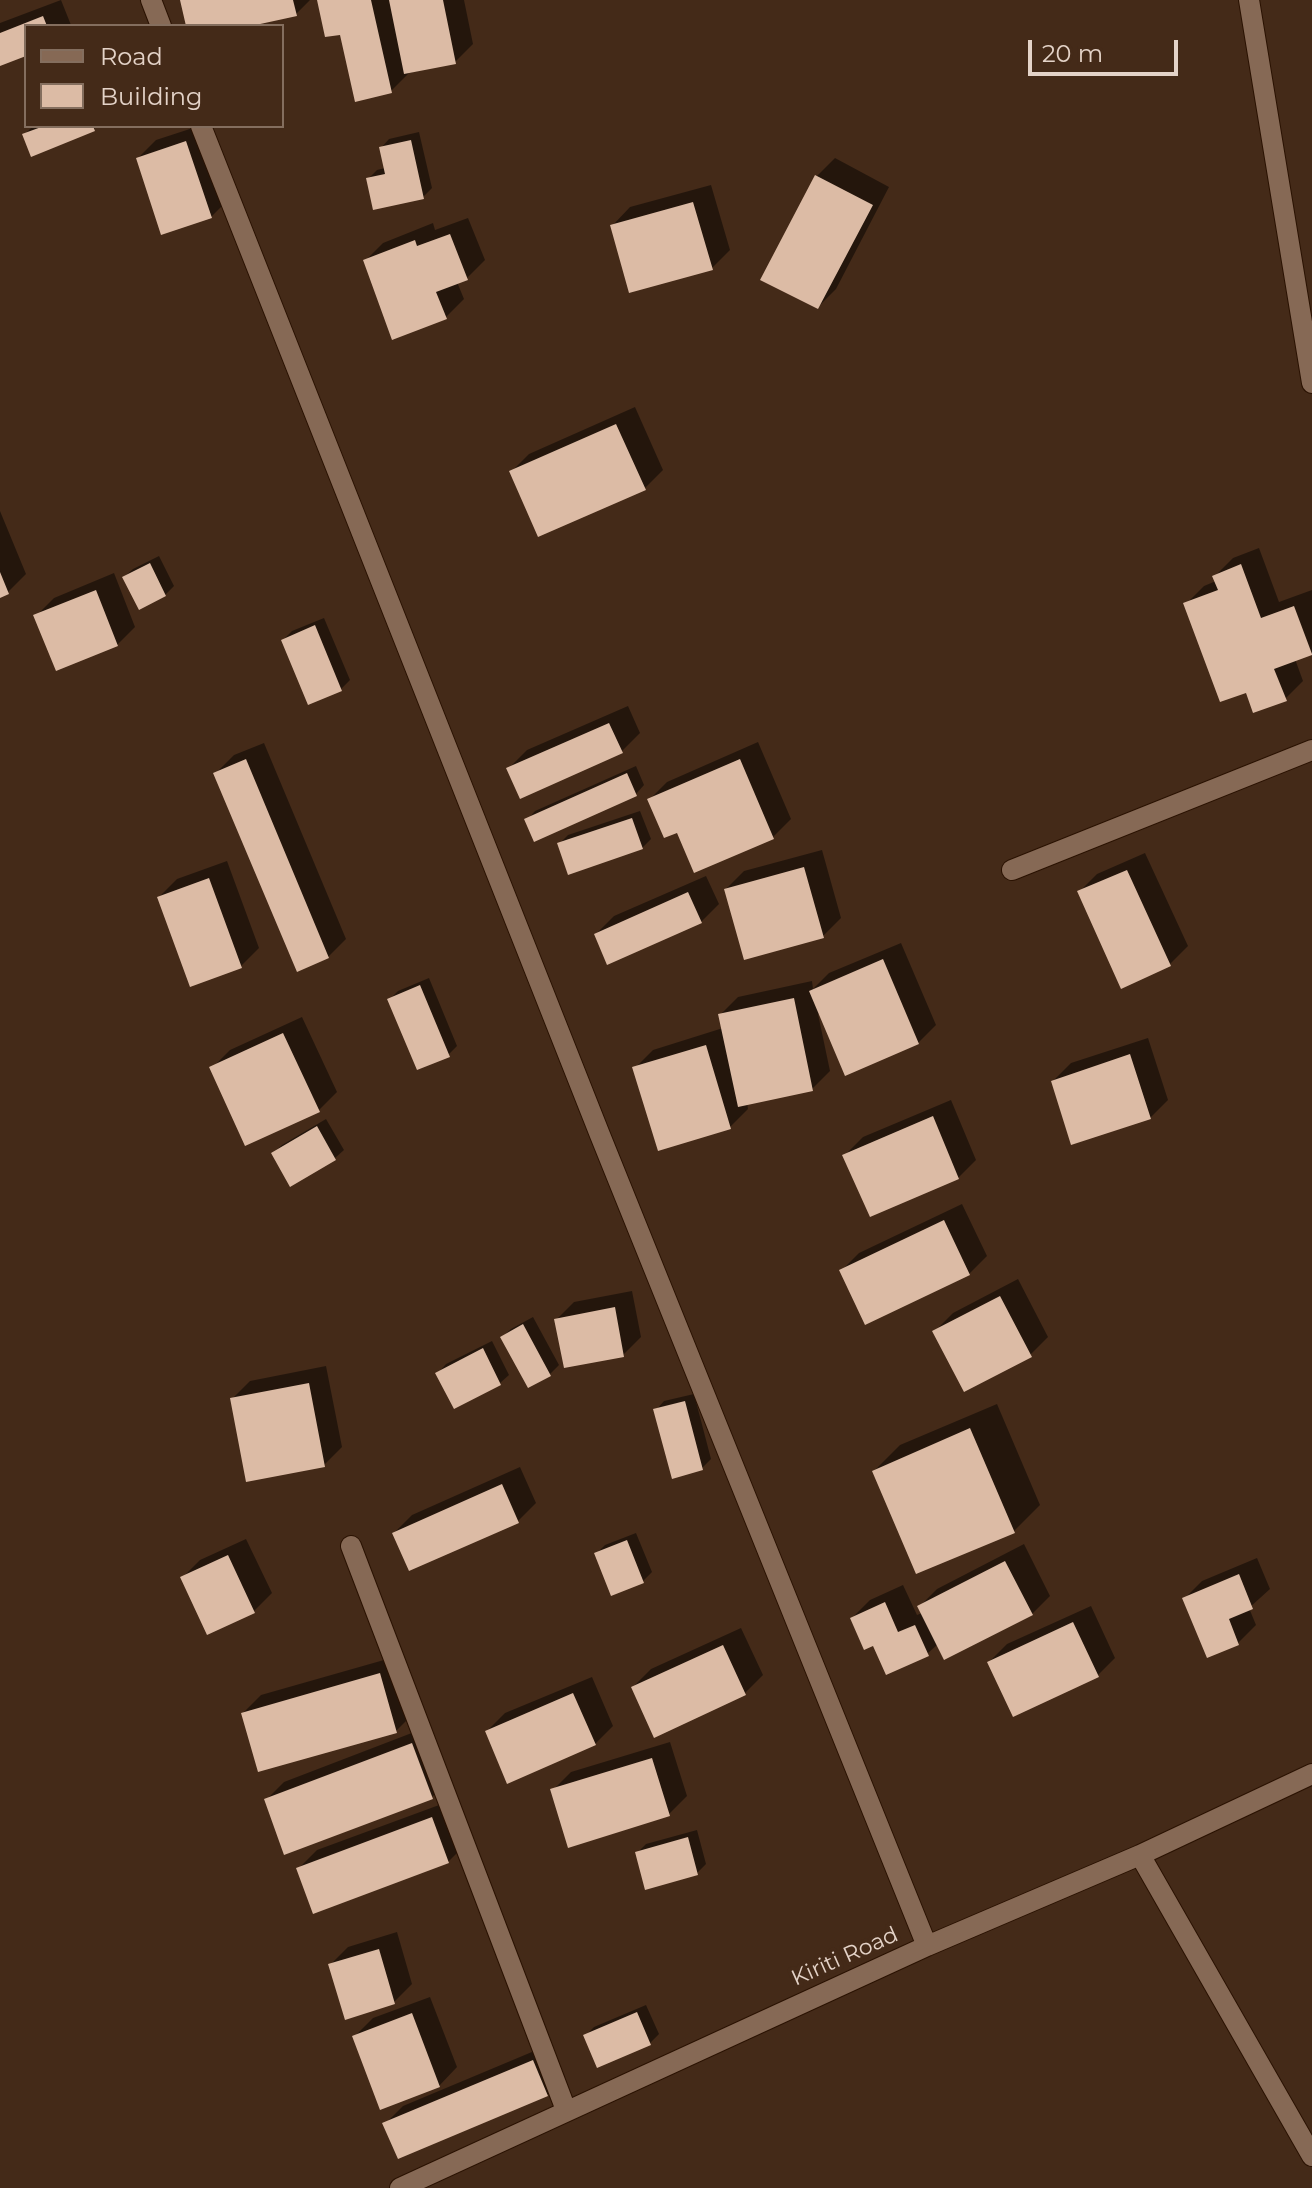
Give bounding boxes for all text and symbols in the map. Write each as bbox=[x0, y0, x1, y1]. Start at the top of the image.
legend bbox=[24, 24, 284, 128]
scale bar bbox=[1032, 24, 1182, 74]
text: 20 m bbox=[1042, 39, 1103, 68]
text: Road bbox=[100, 42, 163, 71]
text: Building bbox=[100, 82, 203, 111]
street label: Kiriti Road bbox=[788, 1922, 902, 1992]

